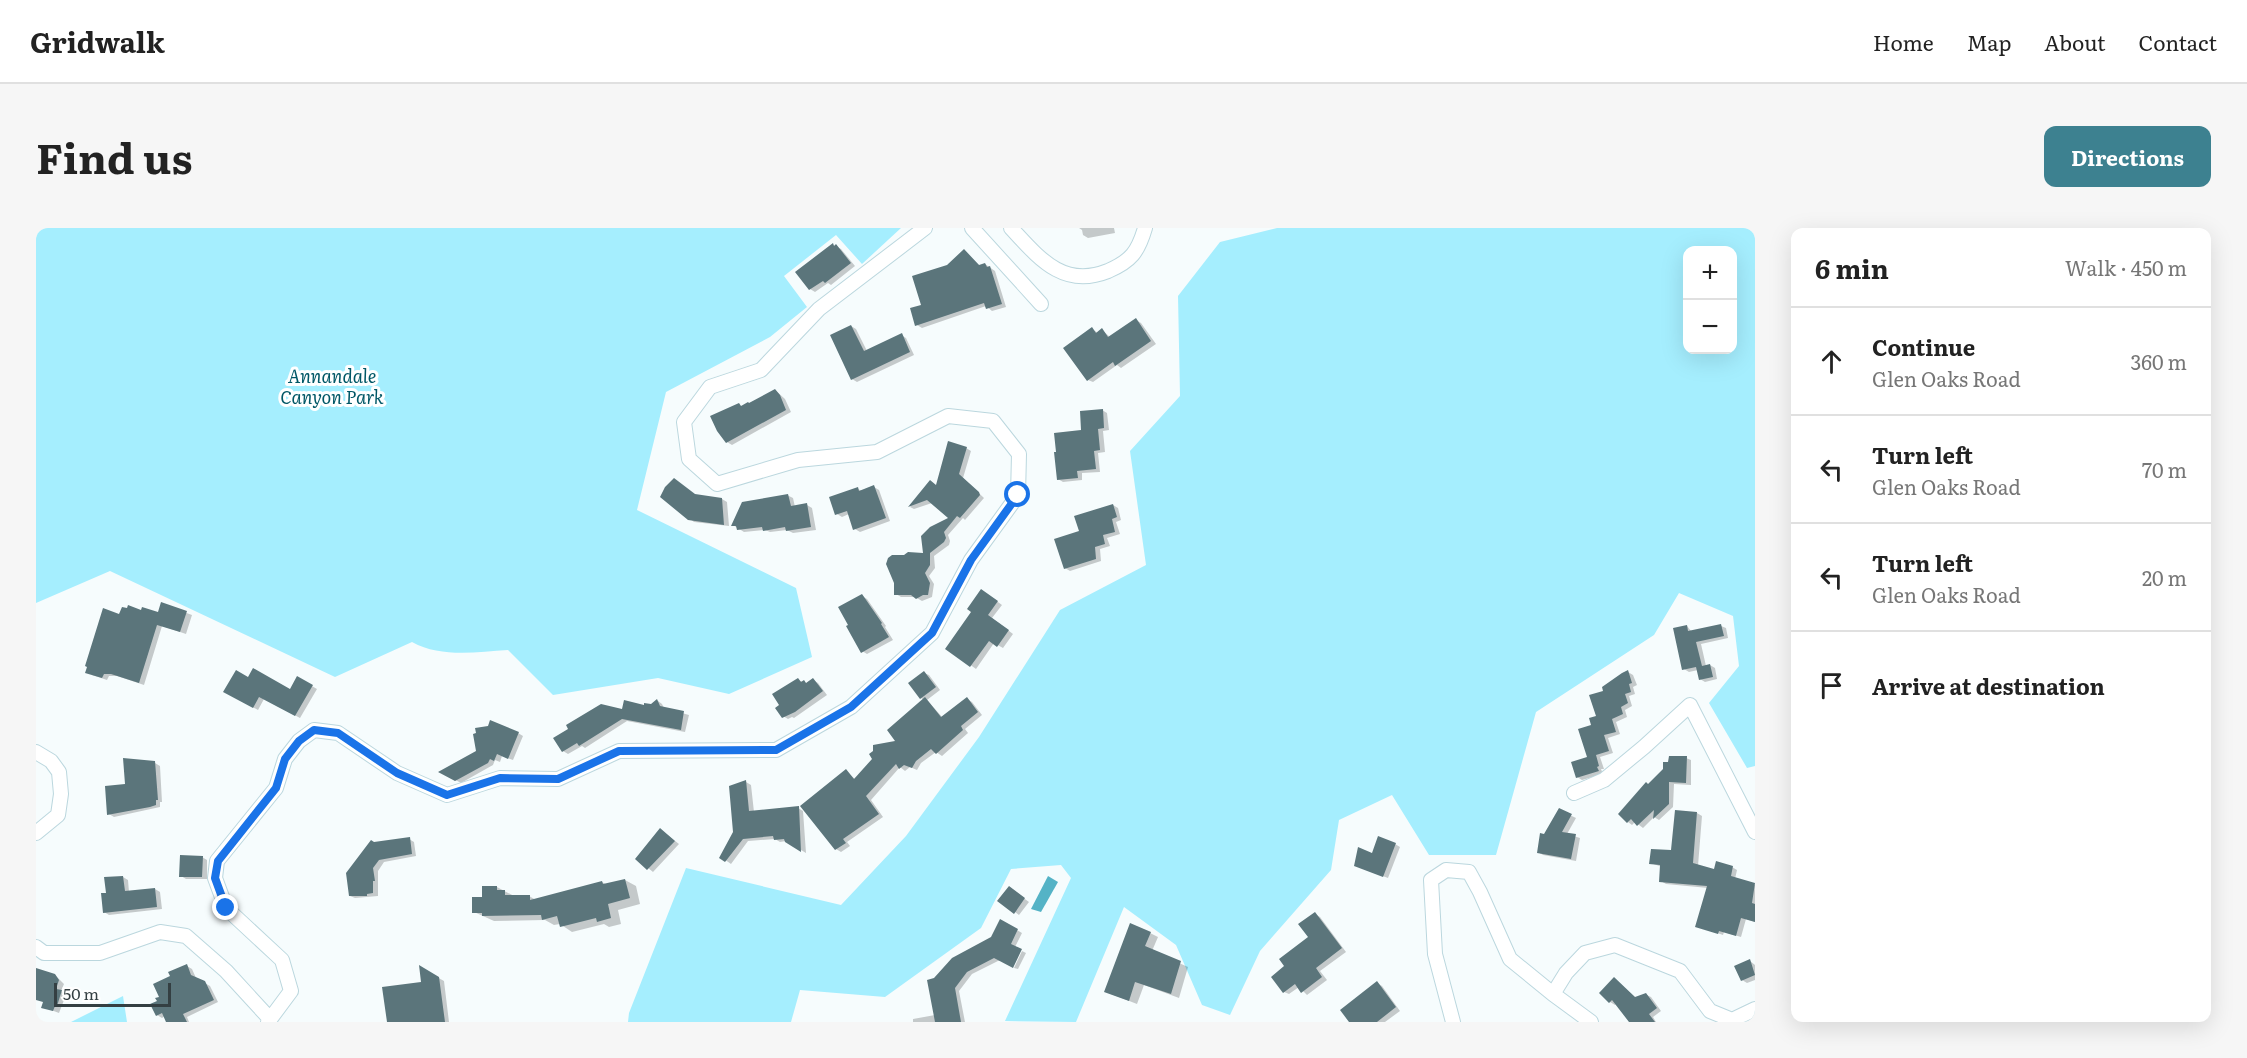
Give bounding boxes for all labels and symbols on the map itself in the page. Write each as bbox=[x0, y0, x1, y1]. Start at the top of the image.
park label: Annandale Canyon Park bbox=[280, 362, 384, 410]
route start bbox=[1004, 481, 1030, 507]
route end bbox=[212, 894, 238, 920]
scale bar bbox=[54, 980, 171, 1008]

